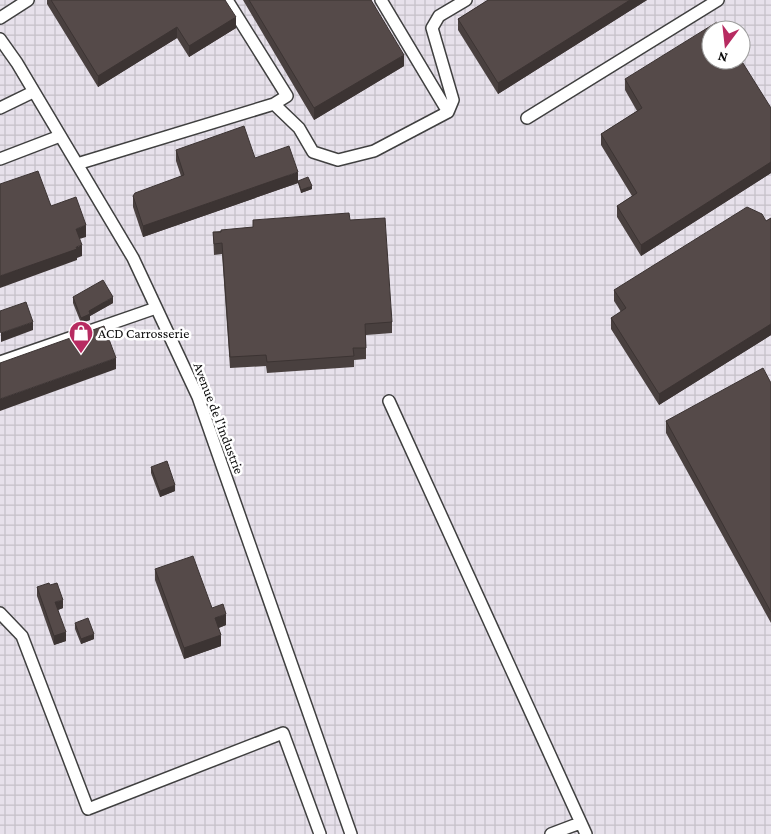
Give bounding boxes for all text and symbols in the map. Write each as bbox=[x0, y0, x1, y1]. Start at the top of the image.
north arrow bbox=[701, 20, 751, 70]
text: N bbox=[716, 48, 729, 67]
shop icon: ACD Carrosserie bbox=[68, 320, 94, 354]
place label: ACD Carrosserie bbox=[98, 325, 189, 341]
street label: Avenue de l'Industrie bbox=[190, 360, 248, 476]

